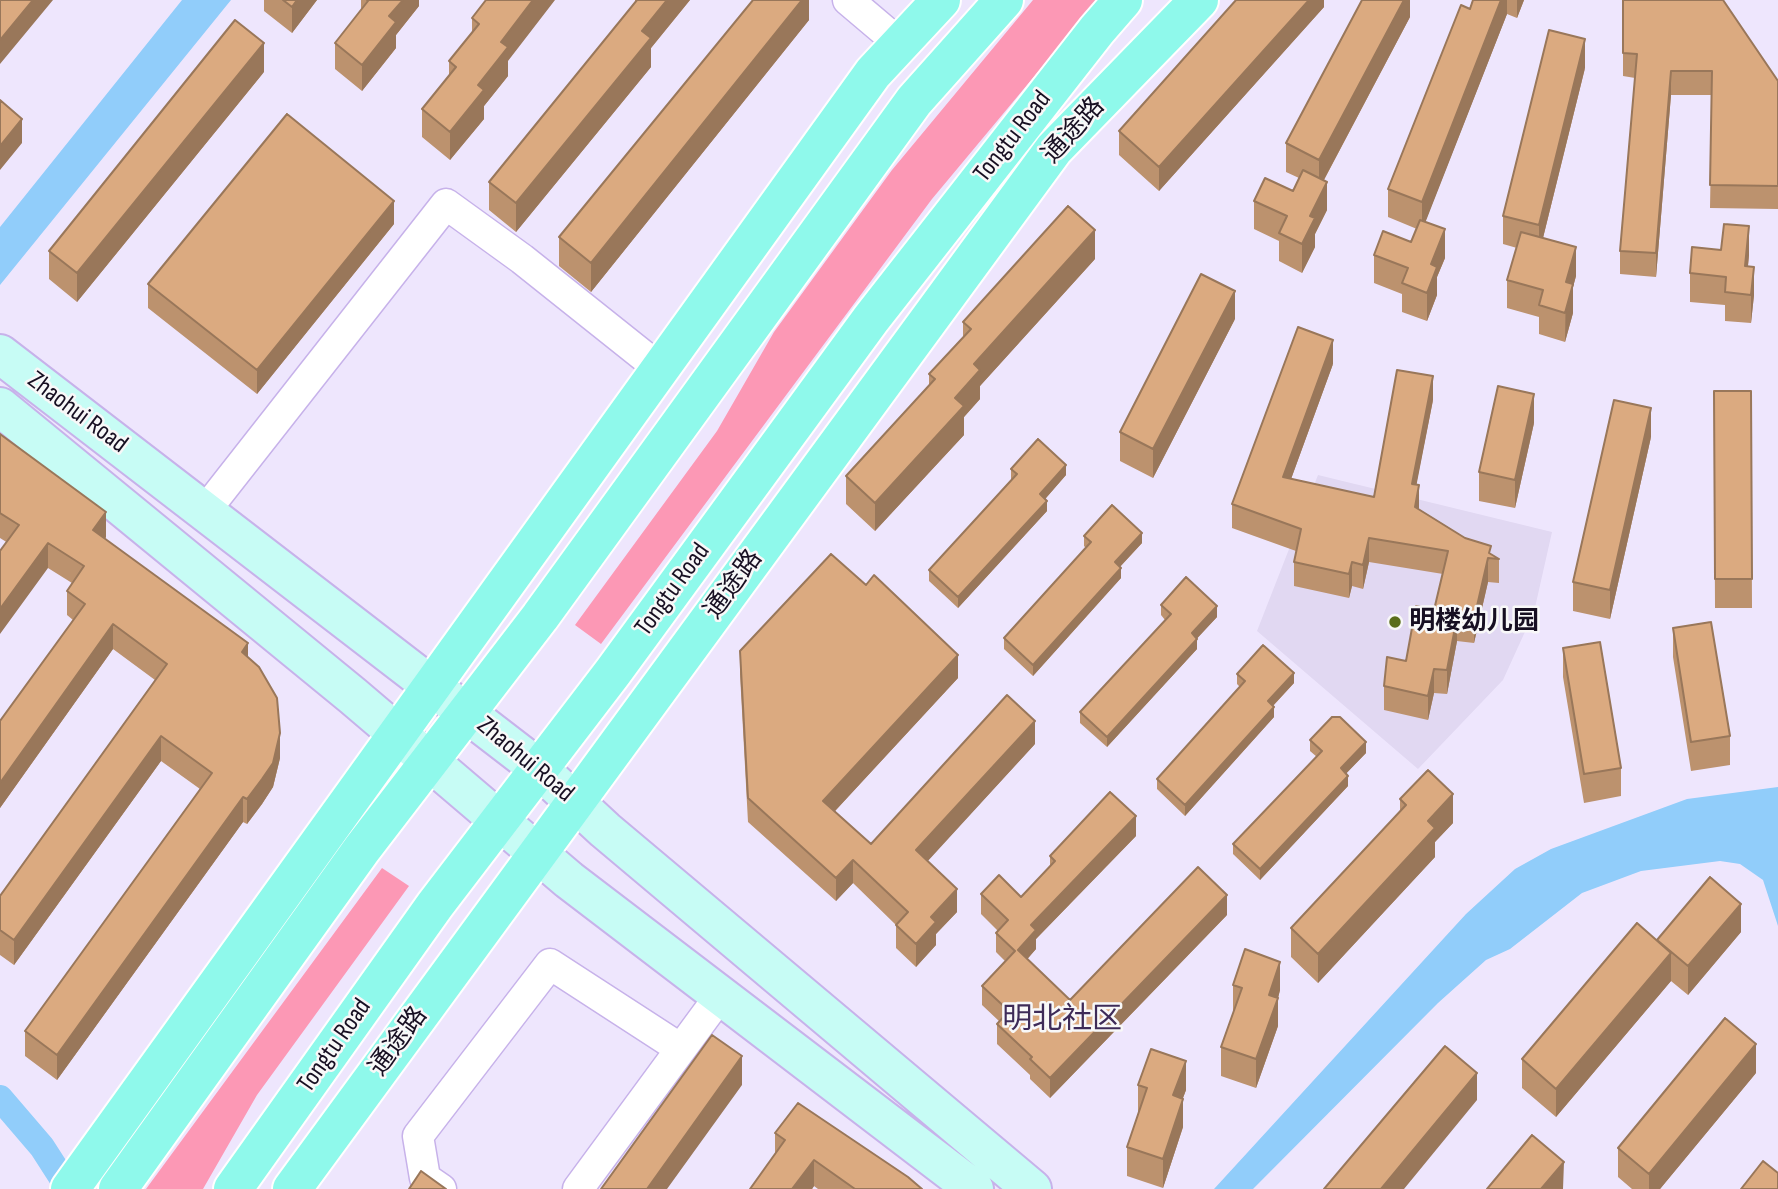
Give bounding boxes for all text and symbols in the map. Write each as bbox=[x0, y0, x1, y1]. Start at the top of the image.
street label: Tongtu Road bbox=[968, 85, 1058, 189]
street label: 通途路 bbox=[1036, 92, 1112, 170]
street label: Zhaohui Road bbox=[21, 365, 133, 461]
street label: Tongtu Road bbox=[629, 537, 717, 643]
street label: 通途路 bbox=[698, 544, 770, 626]
place label: 明楼幼儿园 bbox=[1409, 606, 1539, 638]
marker: 明楼幼儿园 bbox=[1387, 614, 1403, 630]
street label: Zhaohui Road bbox=[470, 710, 580, 810]
street label: Tongtu Road bbox=[291, 993, 379, 1099]
street label: 通途路 bbox=[363, 1001, 435, 1083]
district label: 明北社区 bbox=[1002, 1002, 1122, 1038]

